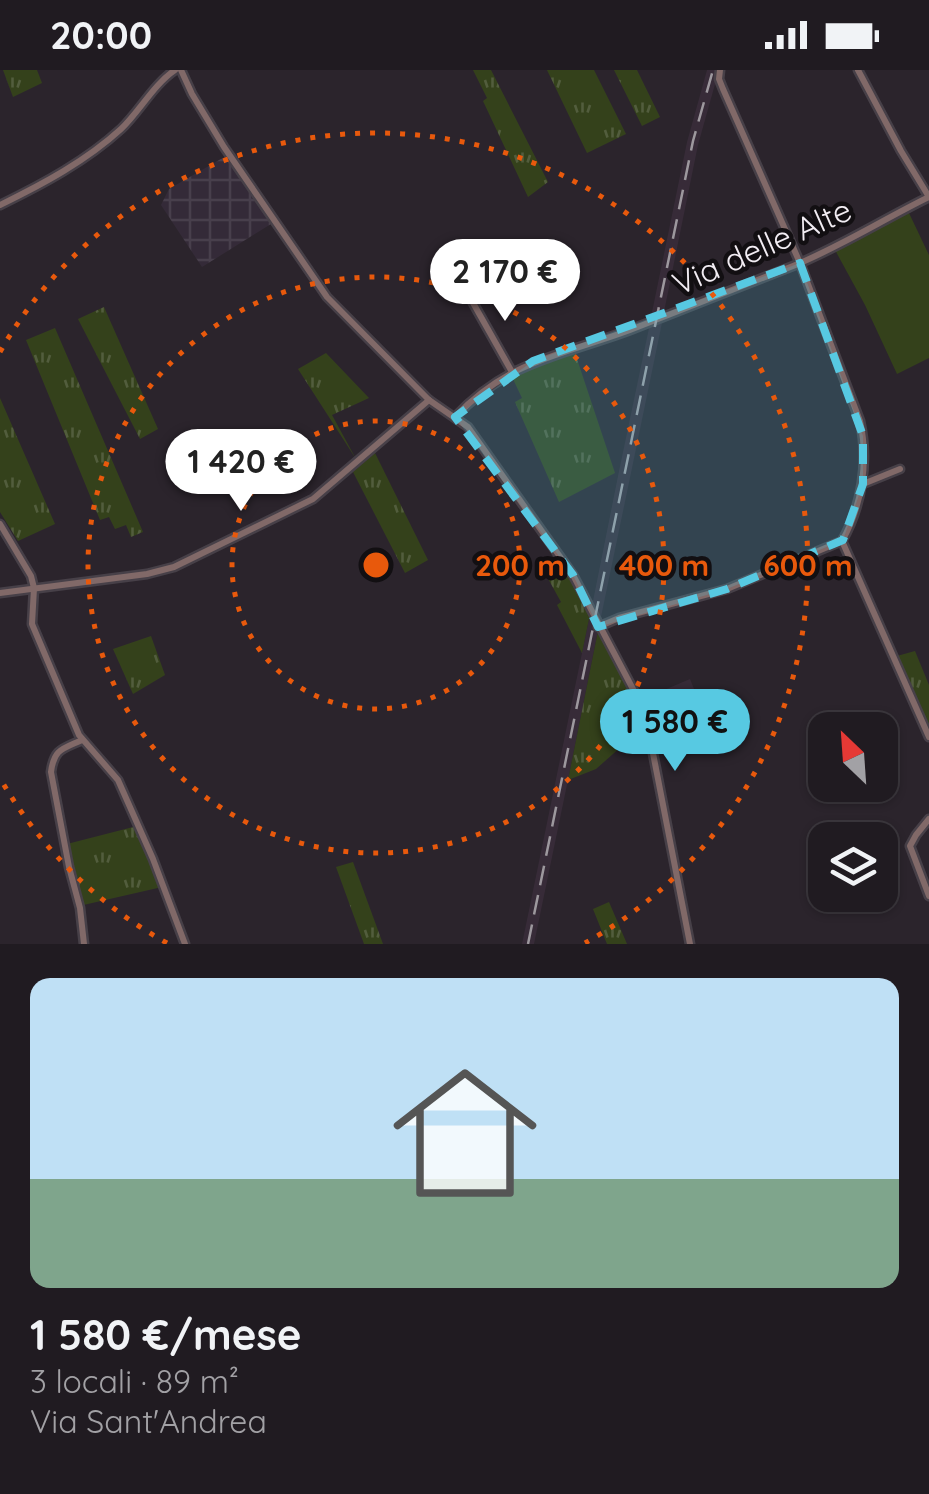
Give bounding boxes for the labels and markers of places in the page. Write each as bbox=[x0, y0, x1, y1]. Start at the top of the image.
pin: 2 170 € bbox=[413, 239, 597, 324]
pin: 1 420 € bbox=[149, 429, 333, 514]
centre of rings bbox=[358, 547, 394, 583]
pin: 1 580 € bbox=[583, 689, 767, 774]

